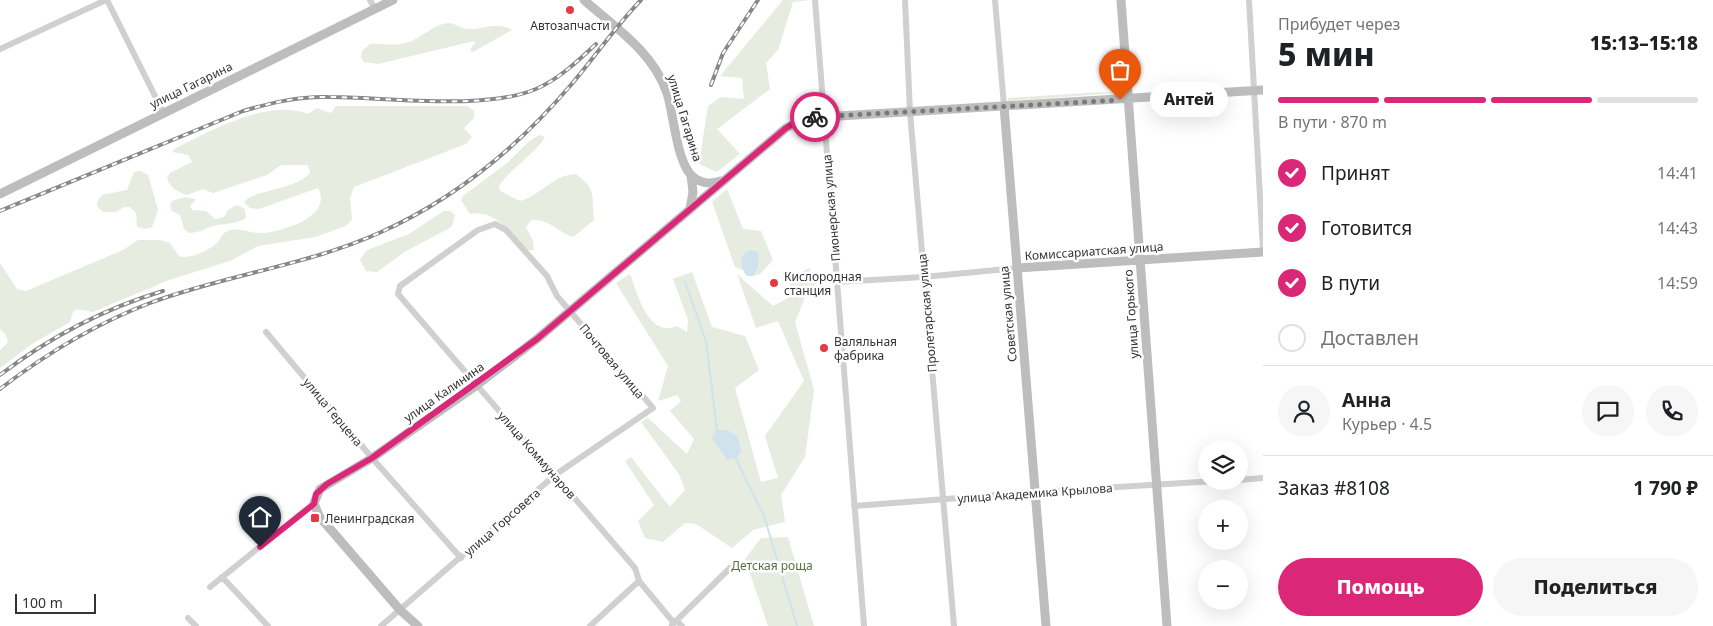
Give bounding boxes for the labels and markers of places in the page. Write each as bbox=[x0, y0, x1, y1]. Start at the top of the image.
marker: Автозапчасти bbox=[564, 4, 576, 16]
place label: Автозапчасти bbox=[530, 17, 610, 34]
pin bbox=[1099, 49, 1141, 100]
callout: Антей bbox=[1150, 82, 1228, 118]
place label: Кислородная станция bbox=[784, 268, 862, 299]
marker: Кислородная станция bbox=[768, 277, 780, 289]
place label: Валяльная фабрика bbox=[834, 333, 897, 364]
marker: Валяльная фабрика bbox=[818, 342, 830, 354]
pin bbox=[239, 496, 281, 547]
place label: Ленинградская bbox=[325, 510, 414, 527]
marker: Ленинградская bbox=[309, 512, 321, 524]

